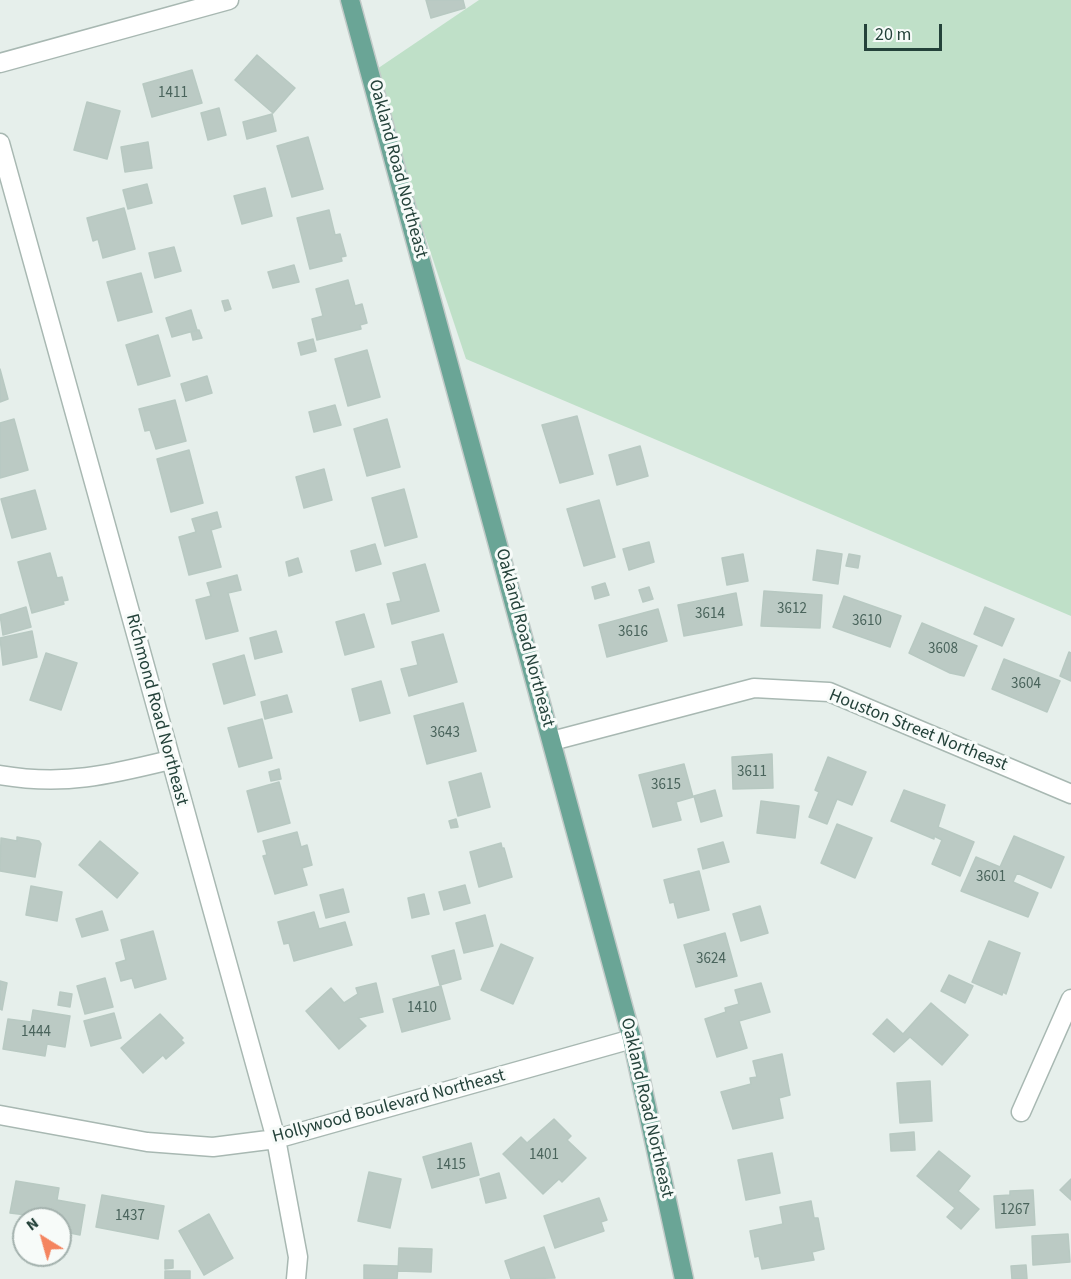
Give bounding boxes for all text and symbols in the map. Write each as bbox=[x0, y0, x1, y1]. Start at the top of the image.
scale bar bbox=[867, 12, 945, 50]
text: 20 m bbox=[875, 22, 911, 47]
street label: Oakland Road Northeast bbox=[363, 77, 431, 261]
house number: 1411 bbox=[158, 85, 188, 103]
street label: Oakland Road Northeast bbox=[490, 546, 558, 730]
house number: 3612 bbox=[777, 601, 807, 619]
house number: 3614 bbox=[695, 606, 725, 624]
street label: Richmond Road Northeast bbox=[120, 612, 192, 808]
house number: 3610 bbox=[852, 613, 882, 631]
house number: 3616 bbox=[618, 624, 648, 642]
house number: 3608 bbox=[928, 641, 958, 659]
house number: 3604 bbox=[1011, 676, 1041, 694]
street label: Houston Street Northeast bbox=[826, 685, 1010, 777]
house number: 3643 bbox=[430, 725, 460, 743]
house number: 3611 bbox=[737, 764, 767, 782]
house number: 3615 bbox=[651, 777, 681, 795]
house number: 3601 bbox=[976, 869, 1006, 887]
house number: 3624 bbox=[696, 951, 726, 969]
house number: 1410 bbox=[407, 1000, 437, 1018]
street label: Oakland Road Northeast bbox=[615, 1016, 677, 1200]
house number: 1444 bbox=[21, 1024, 51, 1042]
street label: Hollywood Boulevard Northeast bbox=[270, 1065, 508, 1149]
house number: 1401 bbox=[529, 1147, 559, 1165]
house number: 1415 bbox=[436, 1157, 466, 1175]
house number: 1267 bbox=[1000, 1202, 1030, 1220]
north arrow bbox=[12, 1207, 72, 1267]
house number: 1437 bbox=[115, 1208, 145, 1226]
text: N bbox=[21, 1212, 43, 1236]

